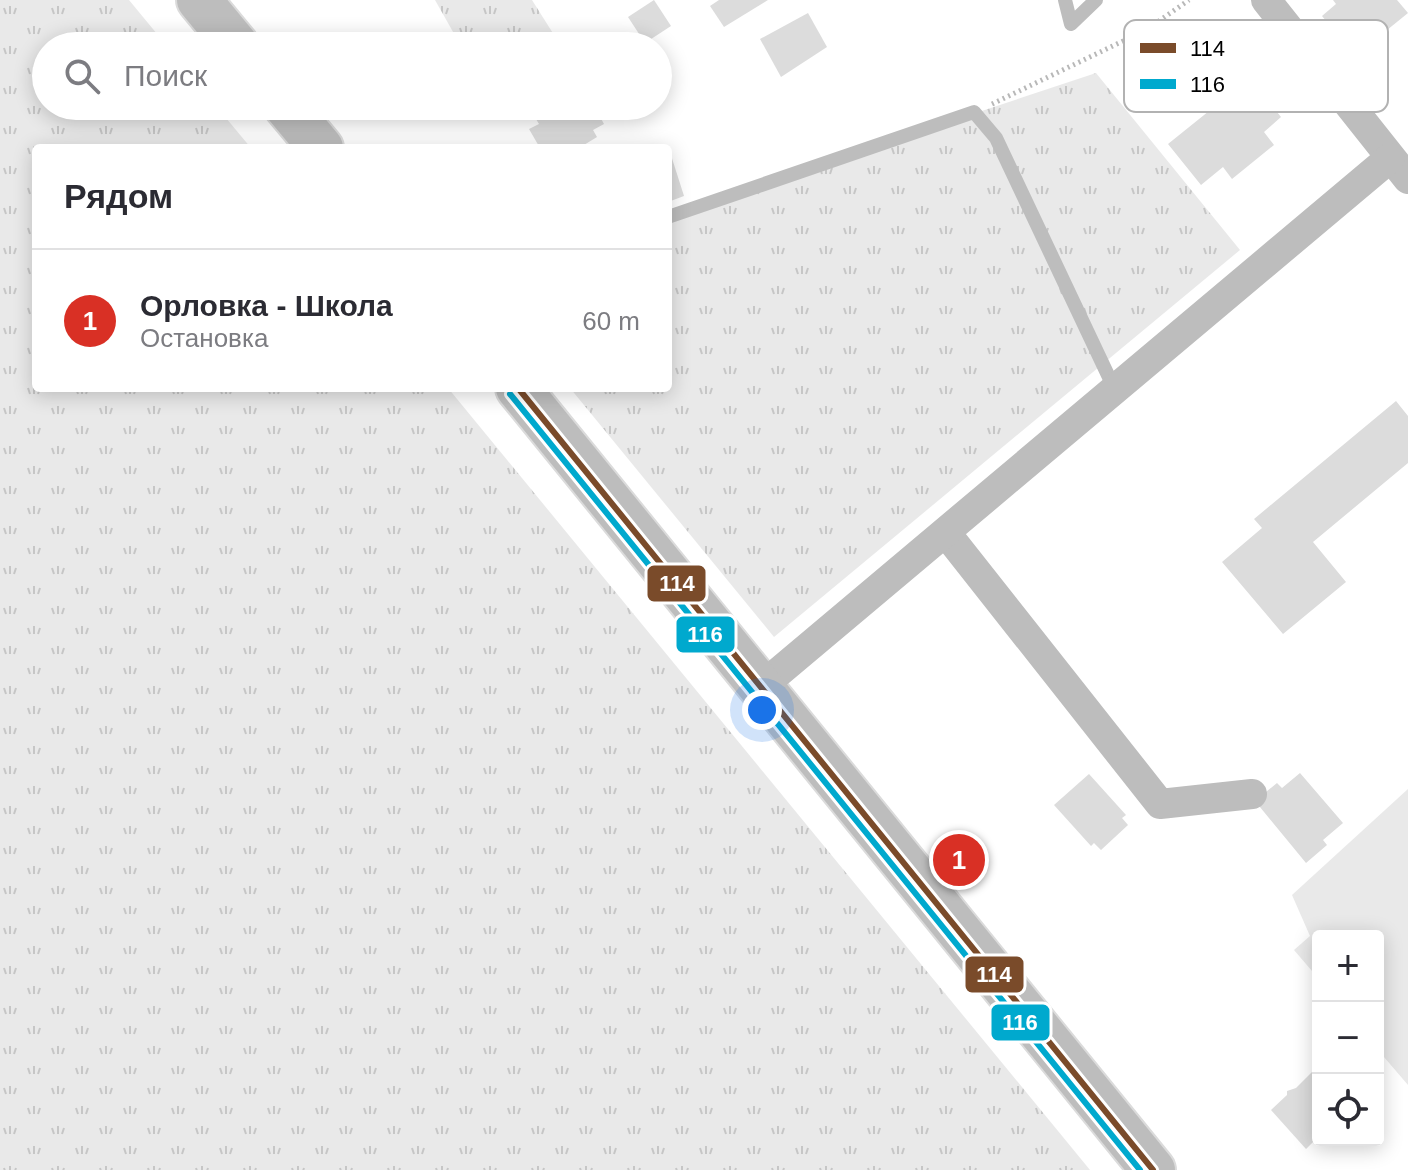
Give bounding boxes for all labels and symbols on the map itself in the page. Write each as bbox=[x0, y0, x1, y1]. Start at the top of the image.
legend bbox=[1124, 20, 1388, 112]
text: 114 bbox=[1190, 36, 1225, 61]
text: 116 bbox=[1190, 72, 1225, 97]
line badge: 114 bbox=[646, 564, 707, 603]
text: 114 bbox=[659, 571, 696, 596]
line badge: 116 bbox=[675, 615, 736, 654]
text: 116 bbox=[687, 622, 723, 647]
your location bbox=[742, 690, 782, 730]
pin: 1 bbox=[933, 830, 985, 890]
line badge: 114 bbox=[964, 955, 1025, 994]
text: 114 bbox=[976, 962, 1013, 987]
line badge: 116 bbox=[990, 1003, 1051, 1042]
text: 116 bbox=[1002, 1010, 1038, 1035]

